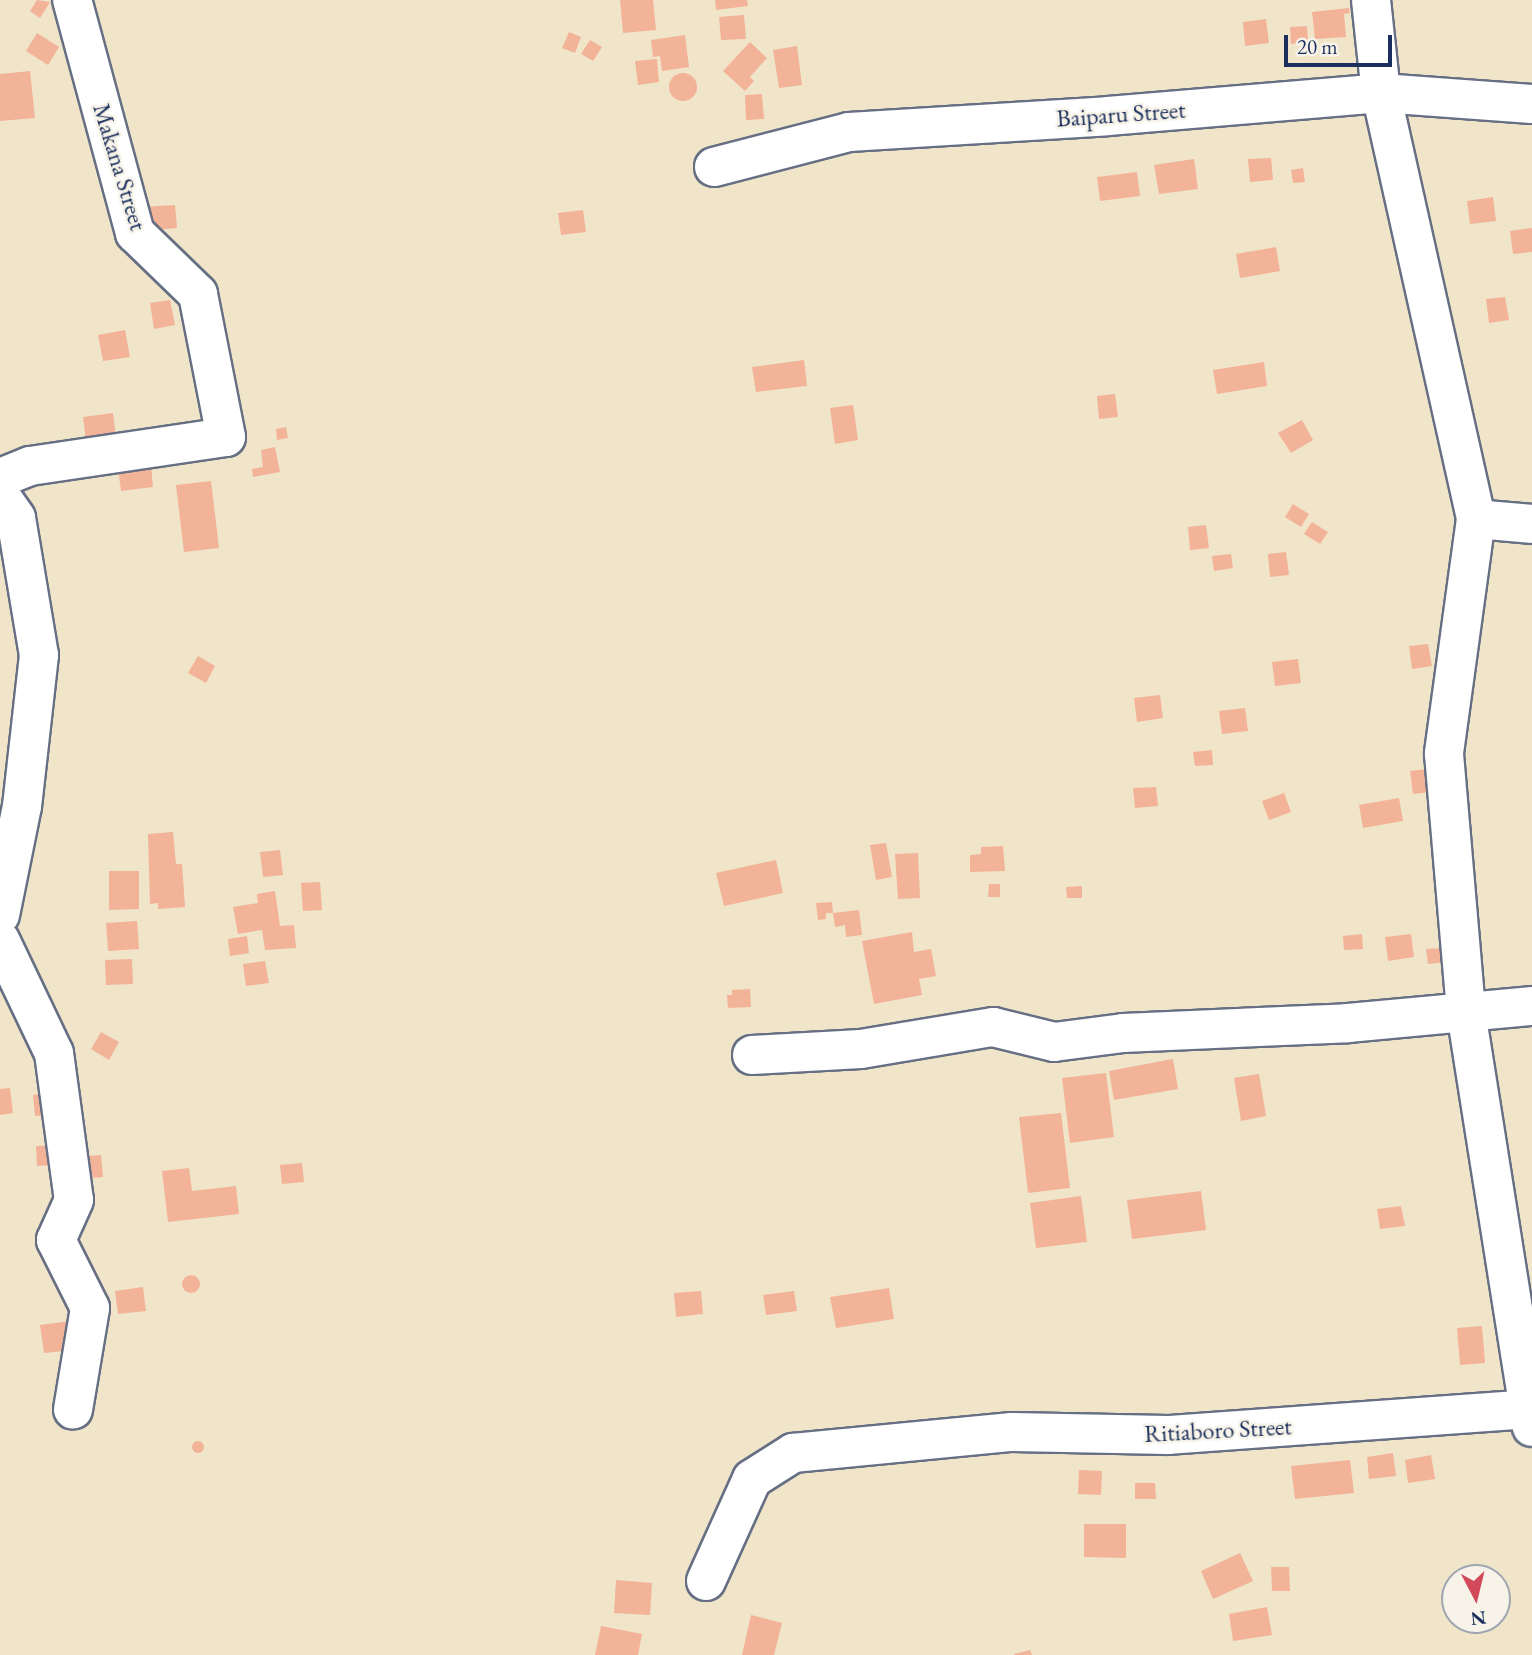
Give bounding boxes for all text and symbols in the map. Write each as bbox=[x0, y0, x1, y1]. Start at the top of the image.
scale bar bbox=[1287, 21, 1396, 65]
text: 20 m bbox=[1297, 33, 1338, 60]
street label: Baiparu Street bbox=[1056, 95, 1186, 133]
street label: Makana Street bbox=[87, 100, 153, 234]
street label: Ritiaboro Street bbox=[1144, 1412, 1292, 1448]
north arrow bbox=[1441, 1564, 1511, 1634]
text: N bbox=[1469, 1605, 1488, 1632]

